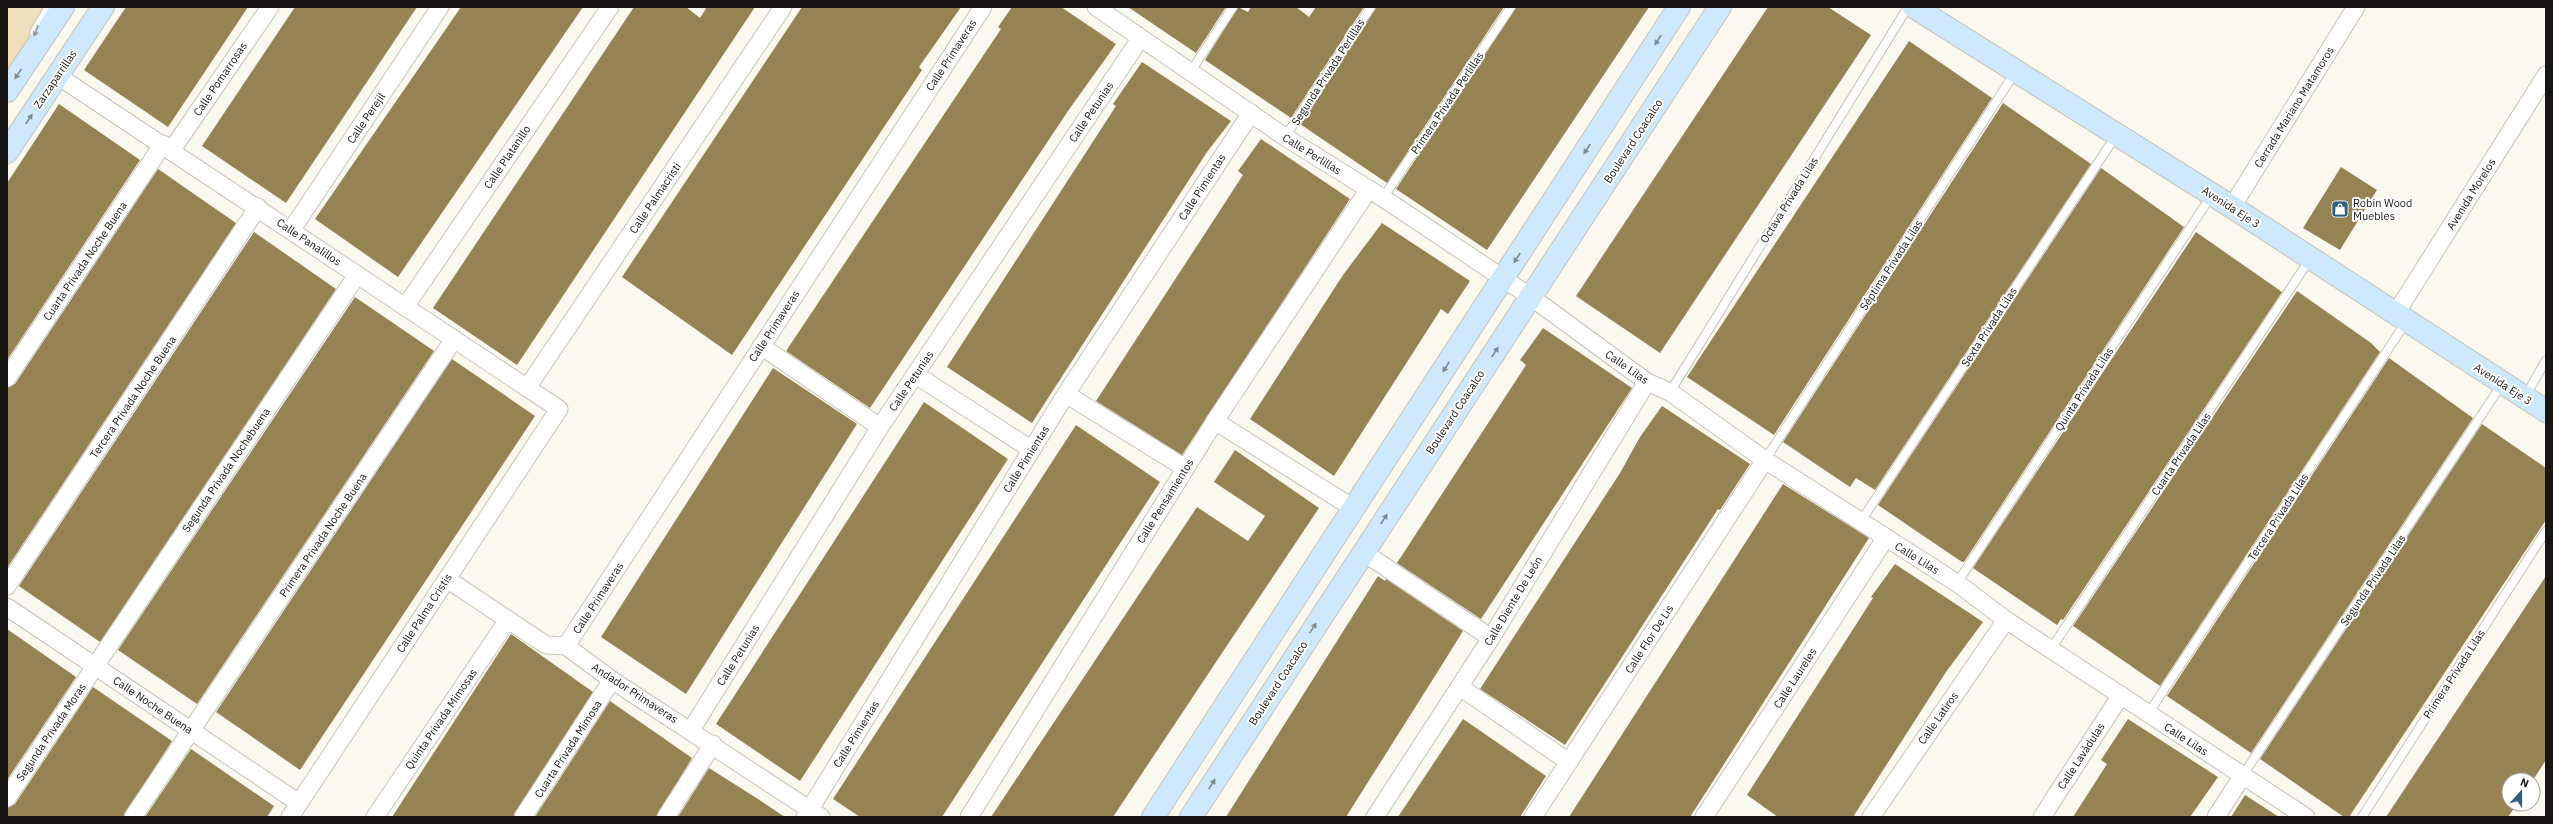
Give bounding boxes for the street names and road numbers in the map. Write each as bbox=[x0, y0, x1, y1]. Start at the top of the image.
street label: Segunda Privada Perlillas bbox=[1288, 16, 1368, 128]
street label: Calle Primaveras bbox=[923, 17, 979, 93]
street label: Calle Pomarrosas bbox=[190, 39, 250, 119]
street label: Cerrada Mariano Matamoros bbox=[2251, 44, 2337, 170]
street label: Zarzaparrillas bbox=[30, 47, 80, 111]
street label: Primera Privada Perlillas bbox=[1408, 49, 1486, 157]
street label: Calle Petunias bbox=[1066, 79, 1116, 145]
street label: Calle Perejil bbox=[344, 90, 388, 146]
street label: Boulevard Coacalco bbox=[1601, 96, 1665, 186]
street label: Calle Platanillo bbox=[481, 123, 533, 191]
street label: Calle Perlillas bbox=[1280, 130, 1344, 178]
street label: Calle Pimientas bbox=[1175, 151, 1229, 223]
street label: Octava Privada Lilas bbox=[1757, 154, 1821, 246]
street label: Avenida Morelos bbox=[2443, 156, 2499, 232]
street label: Calle Palmacristi bbox=[626, 160, 684, 236]
street label: Avenida Eje 3 bbox=[2199, 183, 2263, 231]
street label: Cuarta Privada Noche Buena bbox=[40, 199, 130, 323]
street label: Calle Panalillos bbox=[274, 215, 344, 269]
street label: Séptima Privada Lilas bbox=[1856, 217, 1926, 313]
street label: Sexta Privada Lilas bbox=[1958, 285, 2020, 369]
street label: Calle Primaveras bbox=[746, 288, 802, 364]
street label: Tercera Privada Noche Buena bbox=[87, 333, 179, 461]
street label: Quinta Privada Lilas bbox=[2052, 344, 2116, 434]
street label: Calle Lilas bbox=[1603, 347, 1651, 387]
street label: Calle Petunias bbox=[886, 348, 936, 414]
street label: Avenida Eje 3 bbox=[2471, 360, 2535, 408]
street label: Boulevard Coacalco bbox=[1423, 367, 1487, 457]
street label: Segunda Privada Nochebuena bbox=[179, 405, 273, 535]
street label: Cuarta Privada Lilas bbox=[2148, 410, 2214, 498]
street label: Calle Pimientas bbox=[1000, 423, 1052, 495]
street label: Calle Pensamientos bbox=[1133, 456, 1197, 546]
street label: Primera Privada Noche Buena bbox=[276, 470, 370, 600]
street label: Tercera Privada Lilas bbox=[2245, 471, 2311, 563]
street label: Segunda Privada Lilas bbox=[2337, 532, 2409, 628]
street label: Calle Lilas bbox=[1892, 539, 1942, 577]
street label: Calle Diente De León bbox=[1481, 554, 1545, 648]
street label: Calle Primaveras bbox=[570, 560, 626, 636]
street label: Calle Palma Cristis bbox=[393, 571, 455, 655]
street label: Calle Flor De Lis bbox=[1622, 602, 1676, 676]
street label: Calle Petunias bbox=[713, 622, 763, 688]
street label: Primera Privada Lilas bbox=[2420, 627, 2488, 721]
street label: Boulevard Coacalco bbox=[1246, 638, 1310, 728]
street label: Calle Laureles bbox=[1770, 645, 1820, 711]
street label: Andador Primaveras bbox=[589, 660, 681, 726]
street label: Quinta Privada Mimosas bbox=[402, 666, 480, 772]
street label: Calle Noche Buena bbox=[110, 673, 196, 737]
street label: Segunda Privada Moras bbox=[13, 680, 89, 784]
street label: Calle Latiros bbox=[1915, 689, 1961, 747]
street label: Cuarta Privada Mimosa bbox=[531, 698, 605, 800]
street label: Calle Pimientas bbox=[830, 698, 882, 770]
street label: Calle Lavádulas bbox=[2054, 720, 2108, 792]
street label: Calle Lilas bbox=[2161, 720, 2211, 758]

